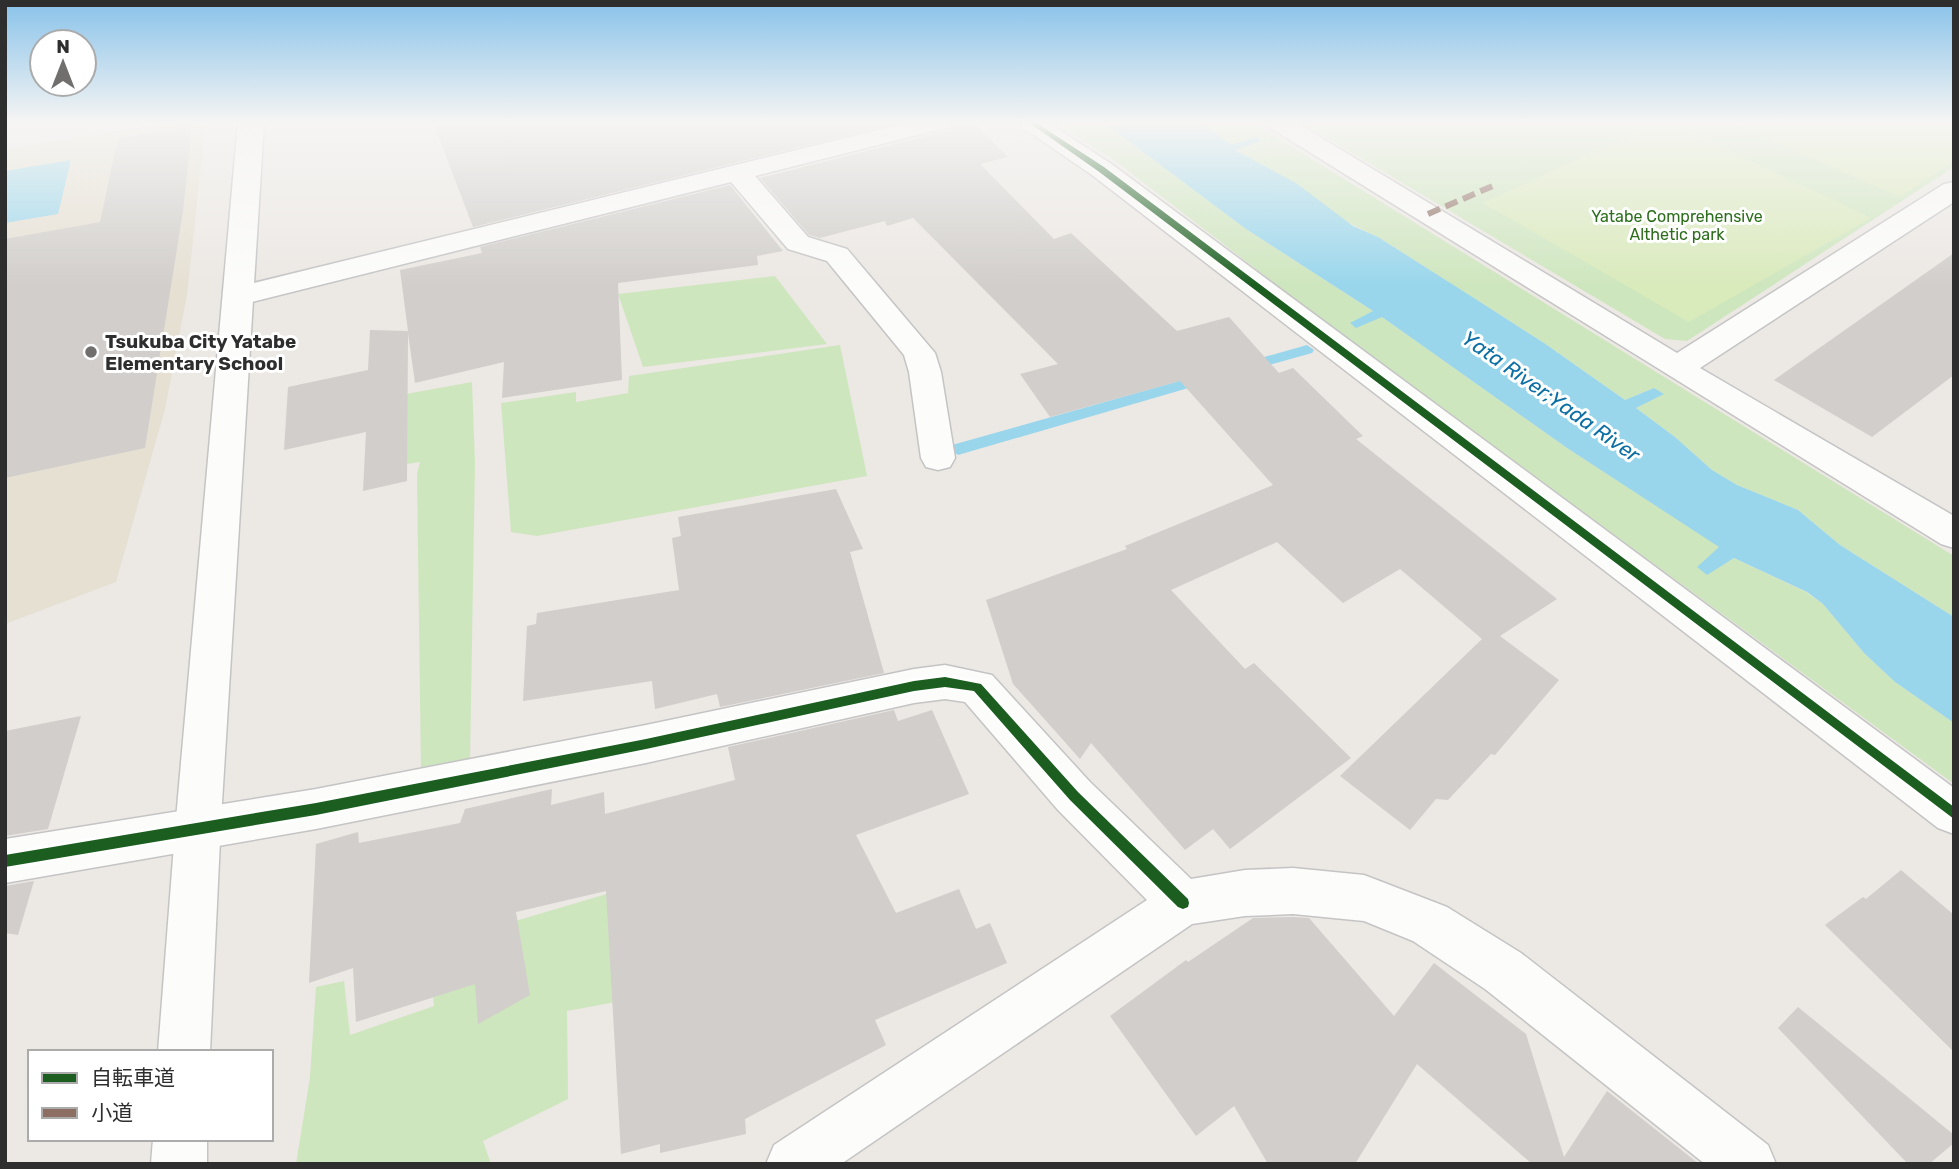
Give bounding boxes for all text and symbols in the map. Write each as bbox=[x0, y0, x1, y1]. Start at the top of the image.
north arrow bbox=[28, 28, 98, 98]
text: N bbox=[56, 35, 70, 58]
park label: Yatabe Comprehensive Althetic park bbox=[1591, 207, 1763, 244]
water label: Yata River;Yada River bbox=[1457, 325, 1646, 468]
place label: Tsukuba City Yatabe Elementary School bbox=[105, 330, 296, 375]
marker: Tsukuba City Yatabe Elementary School bbox=[83, 344, 99, 360]
legend bbox=[28, 1050, 273, 1141]
text: 自転車道 bbox=[91, 1065, 175, 1090]
text: 小道 bbox=[91, 1100, 133, 1125]

